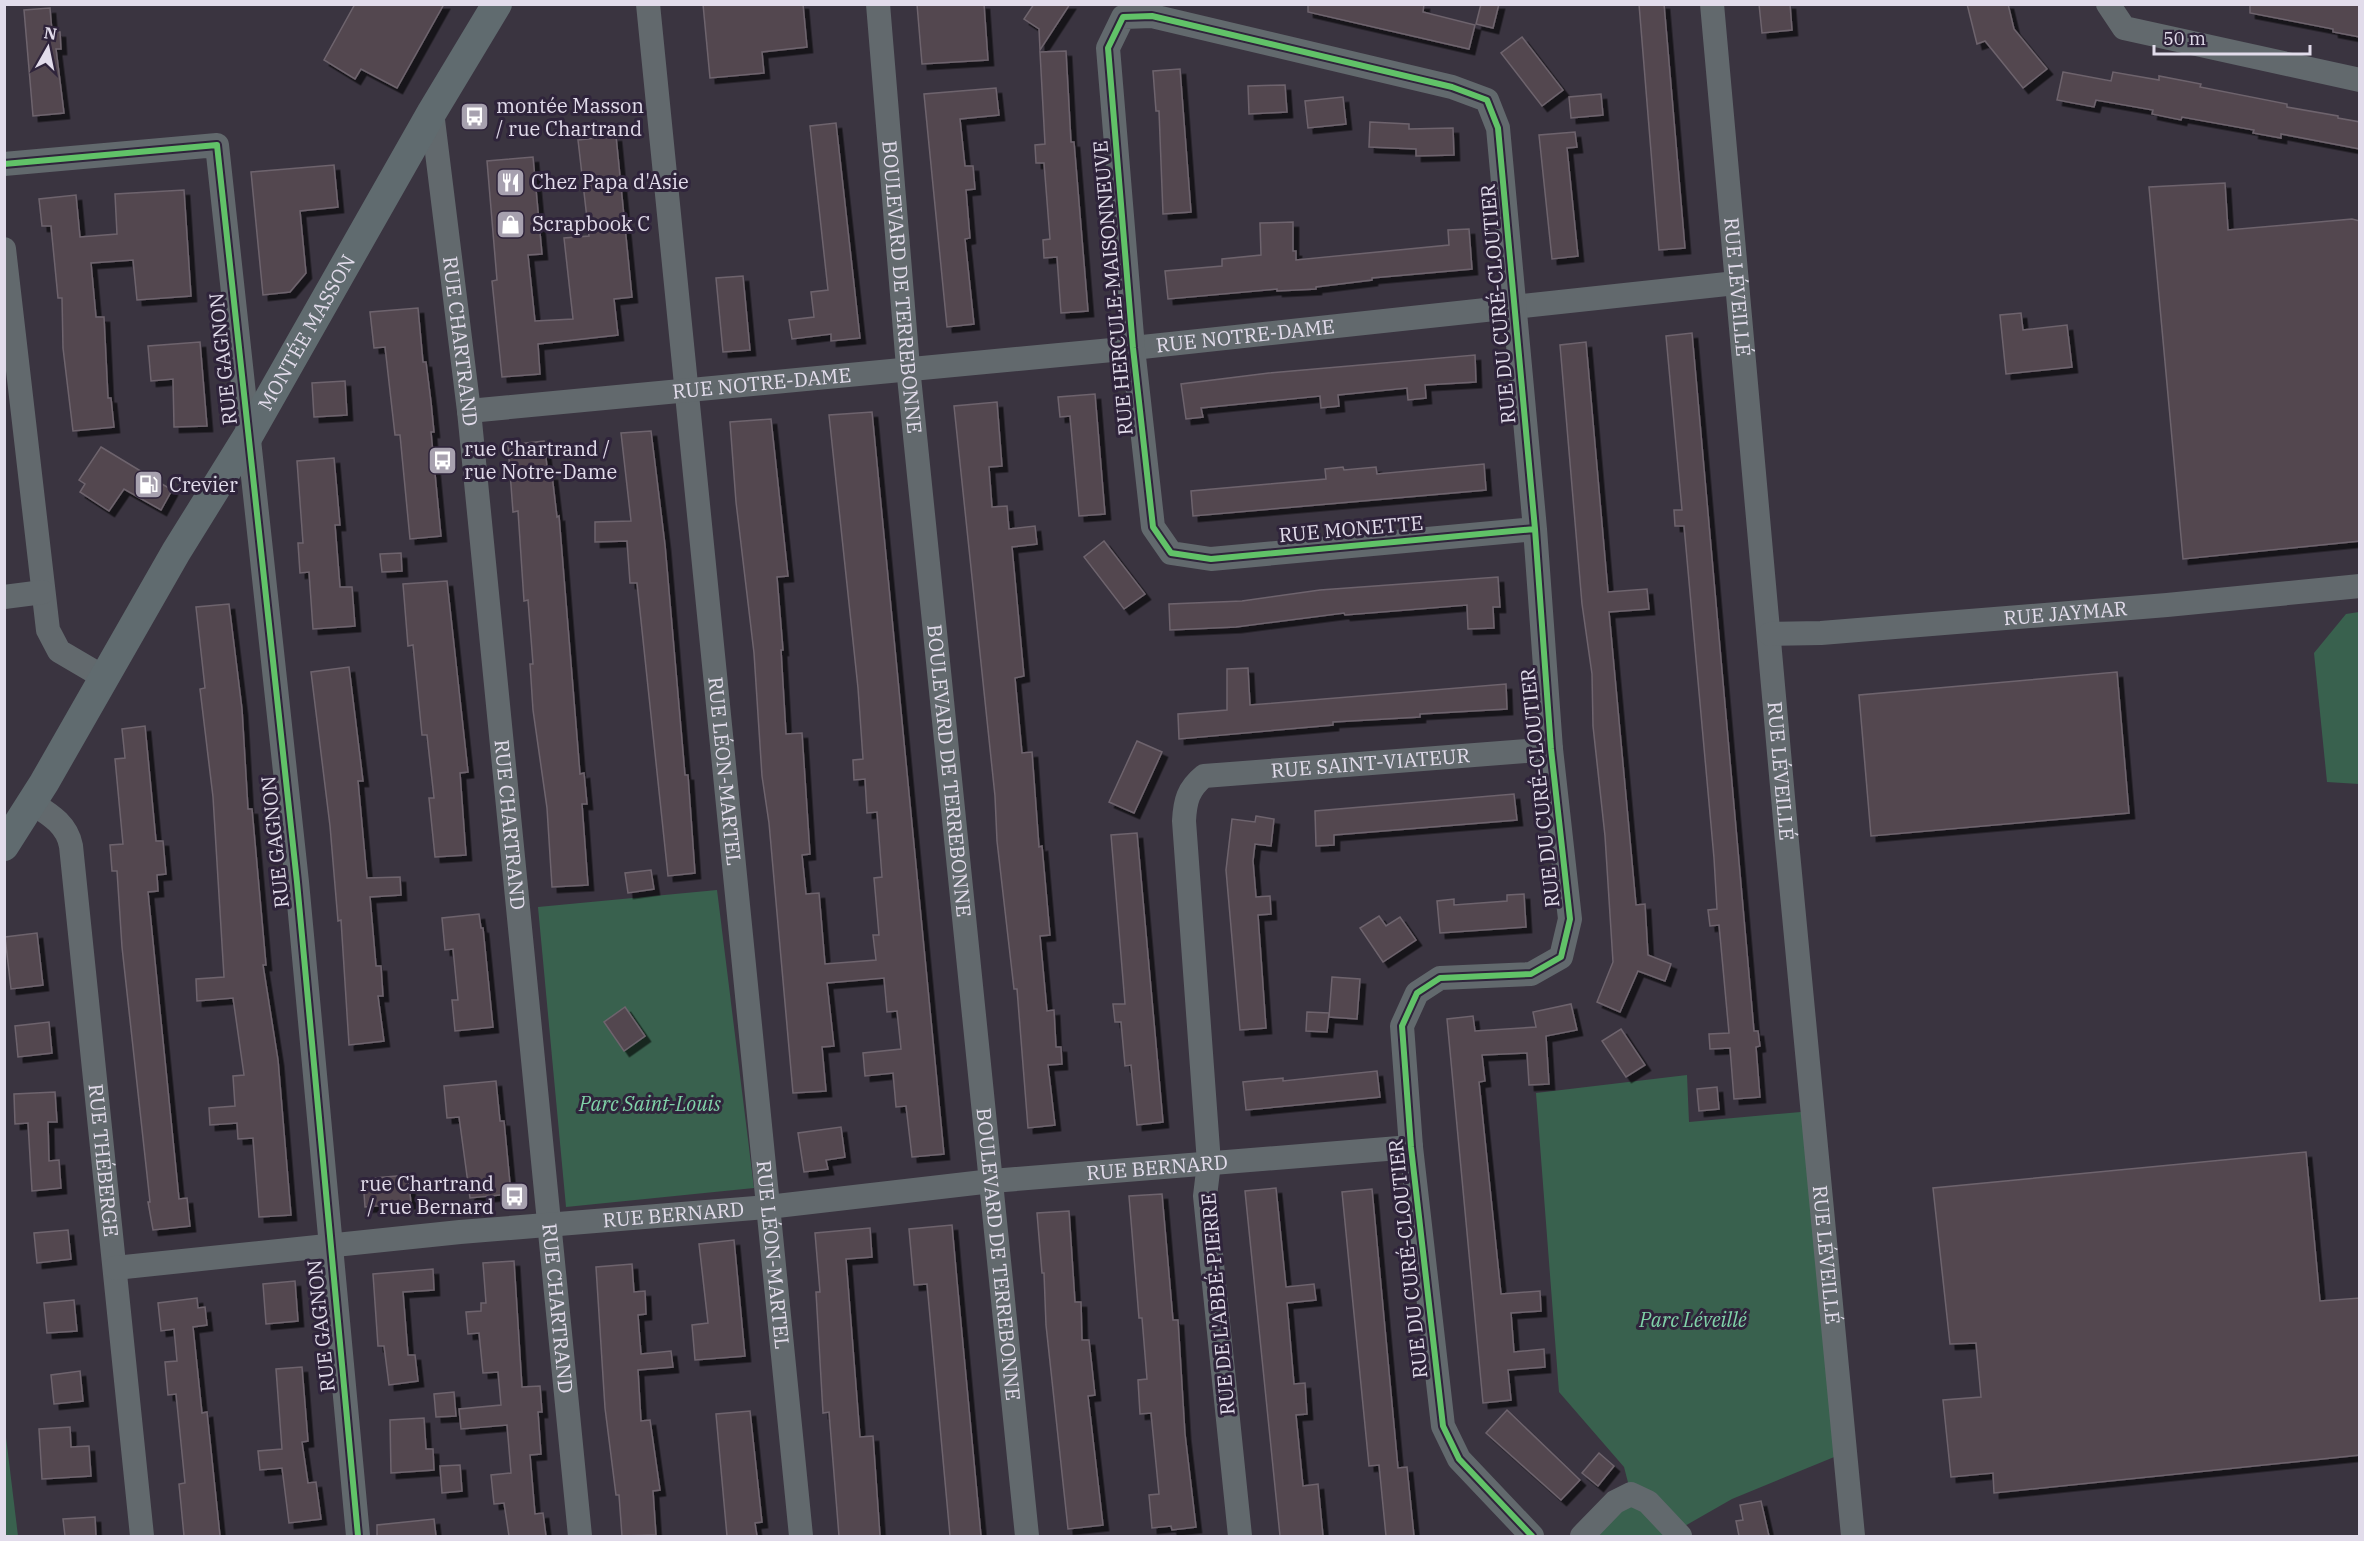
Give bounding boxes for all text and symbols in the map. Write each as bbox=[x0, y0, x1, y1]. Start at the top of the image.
north arrow bbox=[18, 18, 78, 78]
scale bar bbox=[2154, 18, 2310, 56]
text: N bbox=[43, 22, 58, 44]
text: 50 m bbox=[2163, 27, 2206, 50]
place label: montée Masson / rue Chartrand bbox=[496, 92, 644, 142]
bus stop icon: montée Masson / rue Chartrand bbox=[459, 101, 491, 133]
street label: BOULEVARD DE TERREBONNE bbox=[876, 139, 929, 435]
street label: RUE HERCULE-MAISONNEUVE bbox=[1086, 139, 1139, 437]
restaurant icon: Chez Papa d'Asie bbox=[494, 166, 526, 198]
place label: Chez Papa d'Asie bbox=[531, 168, 689, 195]
street label: RUE DU CURÉ-CLOUTIER bbox=[1474, 183, 1521, 425]
shop icon: Scrapbook C bbox=[495, 208, 527, 240]
place label: Scrapbook C bbox=[532, 210, 650, 237]
street label: RUE LÉVEILLÉ bbox=[1718, 216, 1757, 358]
street label: MONTÉE MASSON bbox=[251, 250, 361, 415]
street label: RUE CHARTRAND bbox=[437, 255, 484, 427]
street label: RUE GAGNON bbox=[202, 292, 243, 426]
street label: RUE NOTRE-DAME bbox=[1155, 312, 1336, 358]
street label: RUE NOTRE-DAME bbox=[671, 361, 852, 405]
place label: rue Chartrand / rue Notre-Dame bbox=[464, 435, 617, 485]
bus stop icon: rue Chartrand / rue Notre-Dame bbox=[427, 445, 459, 477]
fuel station icon: Crevier bbox=[132, 469, 164, 501]
place label: Crevier bbox=[169, 471, 238, 498]
street label: RUE MONETTE bbox=[1278, 509, 1424, 548]
street label: RUE JAYMAR bbox=[2002, 594, 2129, 631]
street label: BOULEVARD DE TERREBONNE bbox=[921, 623, 978, 918]
street label: RUE DU CURÉ-CLOUTIER bbox=[1513, 667, 1565, 909]
street label: RUE LÉON-MARTEL bbox=[702, 675, 748, 867]
street label: RUE LÉVEILLÉ bbox=[1761, 700, 1801, 842]
street label: RUE CHARTRAND bbox=[488, 738, 532, 911]
street label: RUE SAINT-VIATEUR bbox=[1270, 741, 1471, 784]
street label: RUE GAGNON bbox=[254, 775, 295, 909]
street label: RUE THÉBERGE bbox=[83, 1082, 125, 1238]
park label: Parc Saint-Louis bbox=[578, 1090, 721, 1117]
street label: BOULEVARD DE TERREBONNE bbox=[970, 1106, 1027, 1402]
street label: RUE DU CURÉ-CLOUTIER bbox=[1381, 1138, 1433, 1380]
street label: RUE BERNARD bbox=[1085, 1148, 1229, 1186]
street label: RUE LÉON-MARTEL bbox=[751, 1159, 796, 1350]
place label: rue Chartrand / rue Bernard bbox=[360, 1170, 494, 1220]
bus stop icon: rue Chartrand / rue Bernard bbox=[499, 1180, 531, 1212]
street label: RUE LÉVEILLÉ bbox=[1807, 1184, 1847, 1325]
street label: RUE DE L'ABBÉ-PIERRE bbox=[1194, 1192, 1241, 1416]
street label: RUE BERNARD bbox=[602, 1195, 745, 1233]
street label: RUE CHARTRAND bbox=[536, 1222, 580, 1395]
street label: RUE GAGNON bbox=[300, 1259, 341, 1393]
park label: Parc Léveillé bbox=[1638, 1306, 1748, 1333]

